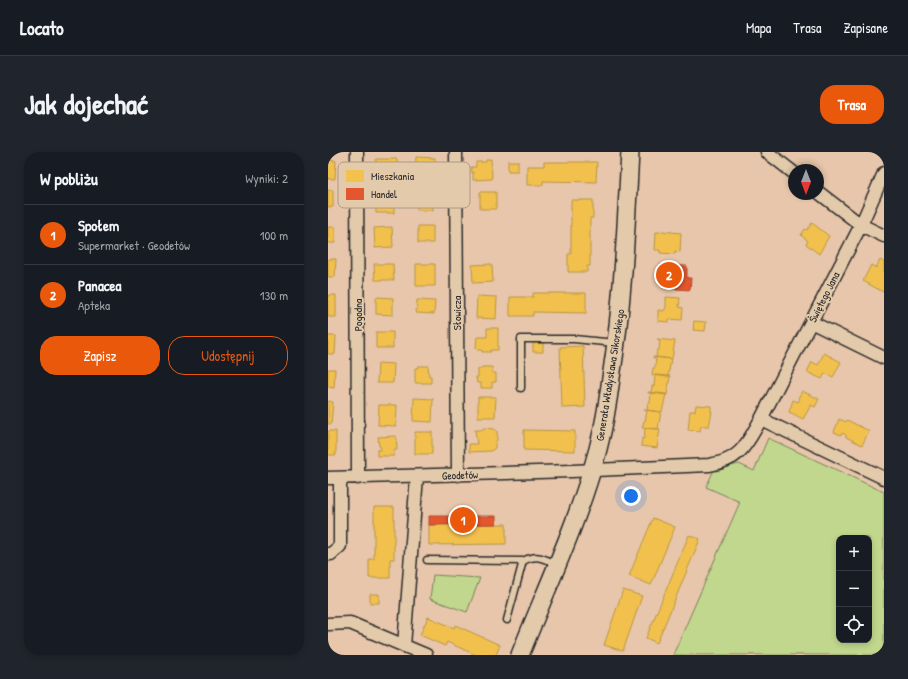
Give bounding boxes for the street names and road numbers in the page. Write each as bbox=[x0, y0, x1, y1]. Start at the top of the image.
street label: Świętego Jana bbox=[805, 269, 843, 325]
street label: Słowicza bbox=[450, 295, 464, 330]
street label: Pogodna bbox=[351, 298, 365, 331]
street label: Generała Władysława Sikorskiego bbox=[593, 308, 627, 442]
street label: Geodetów bbox=[442, 467, 478, 483]

